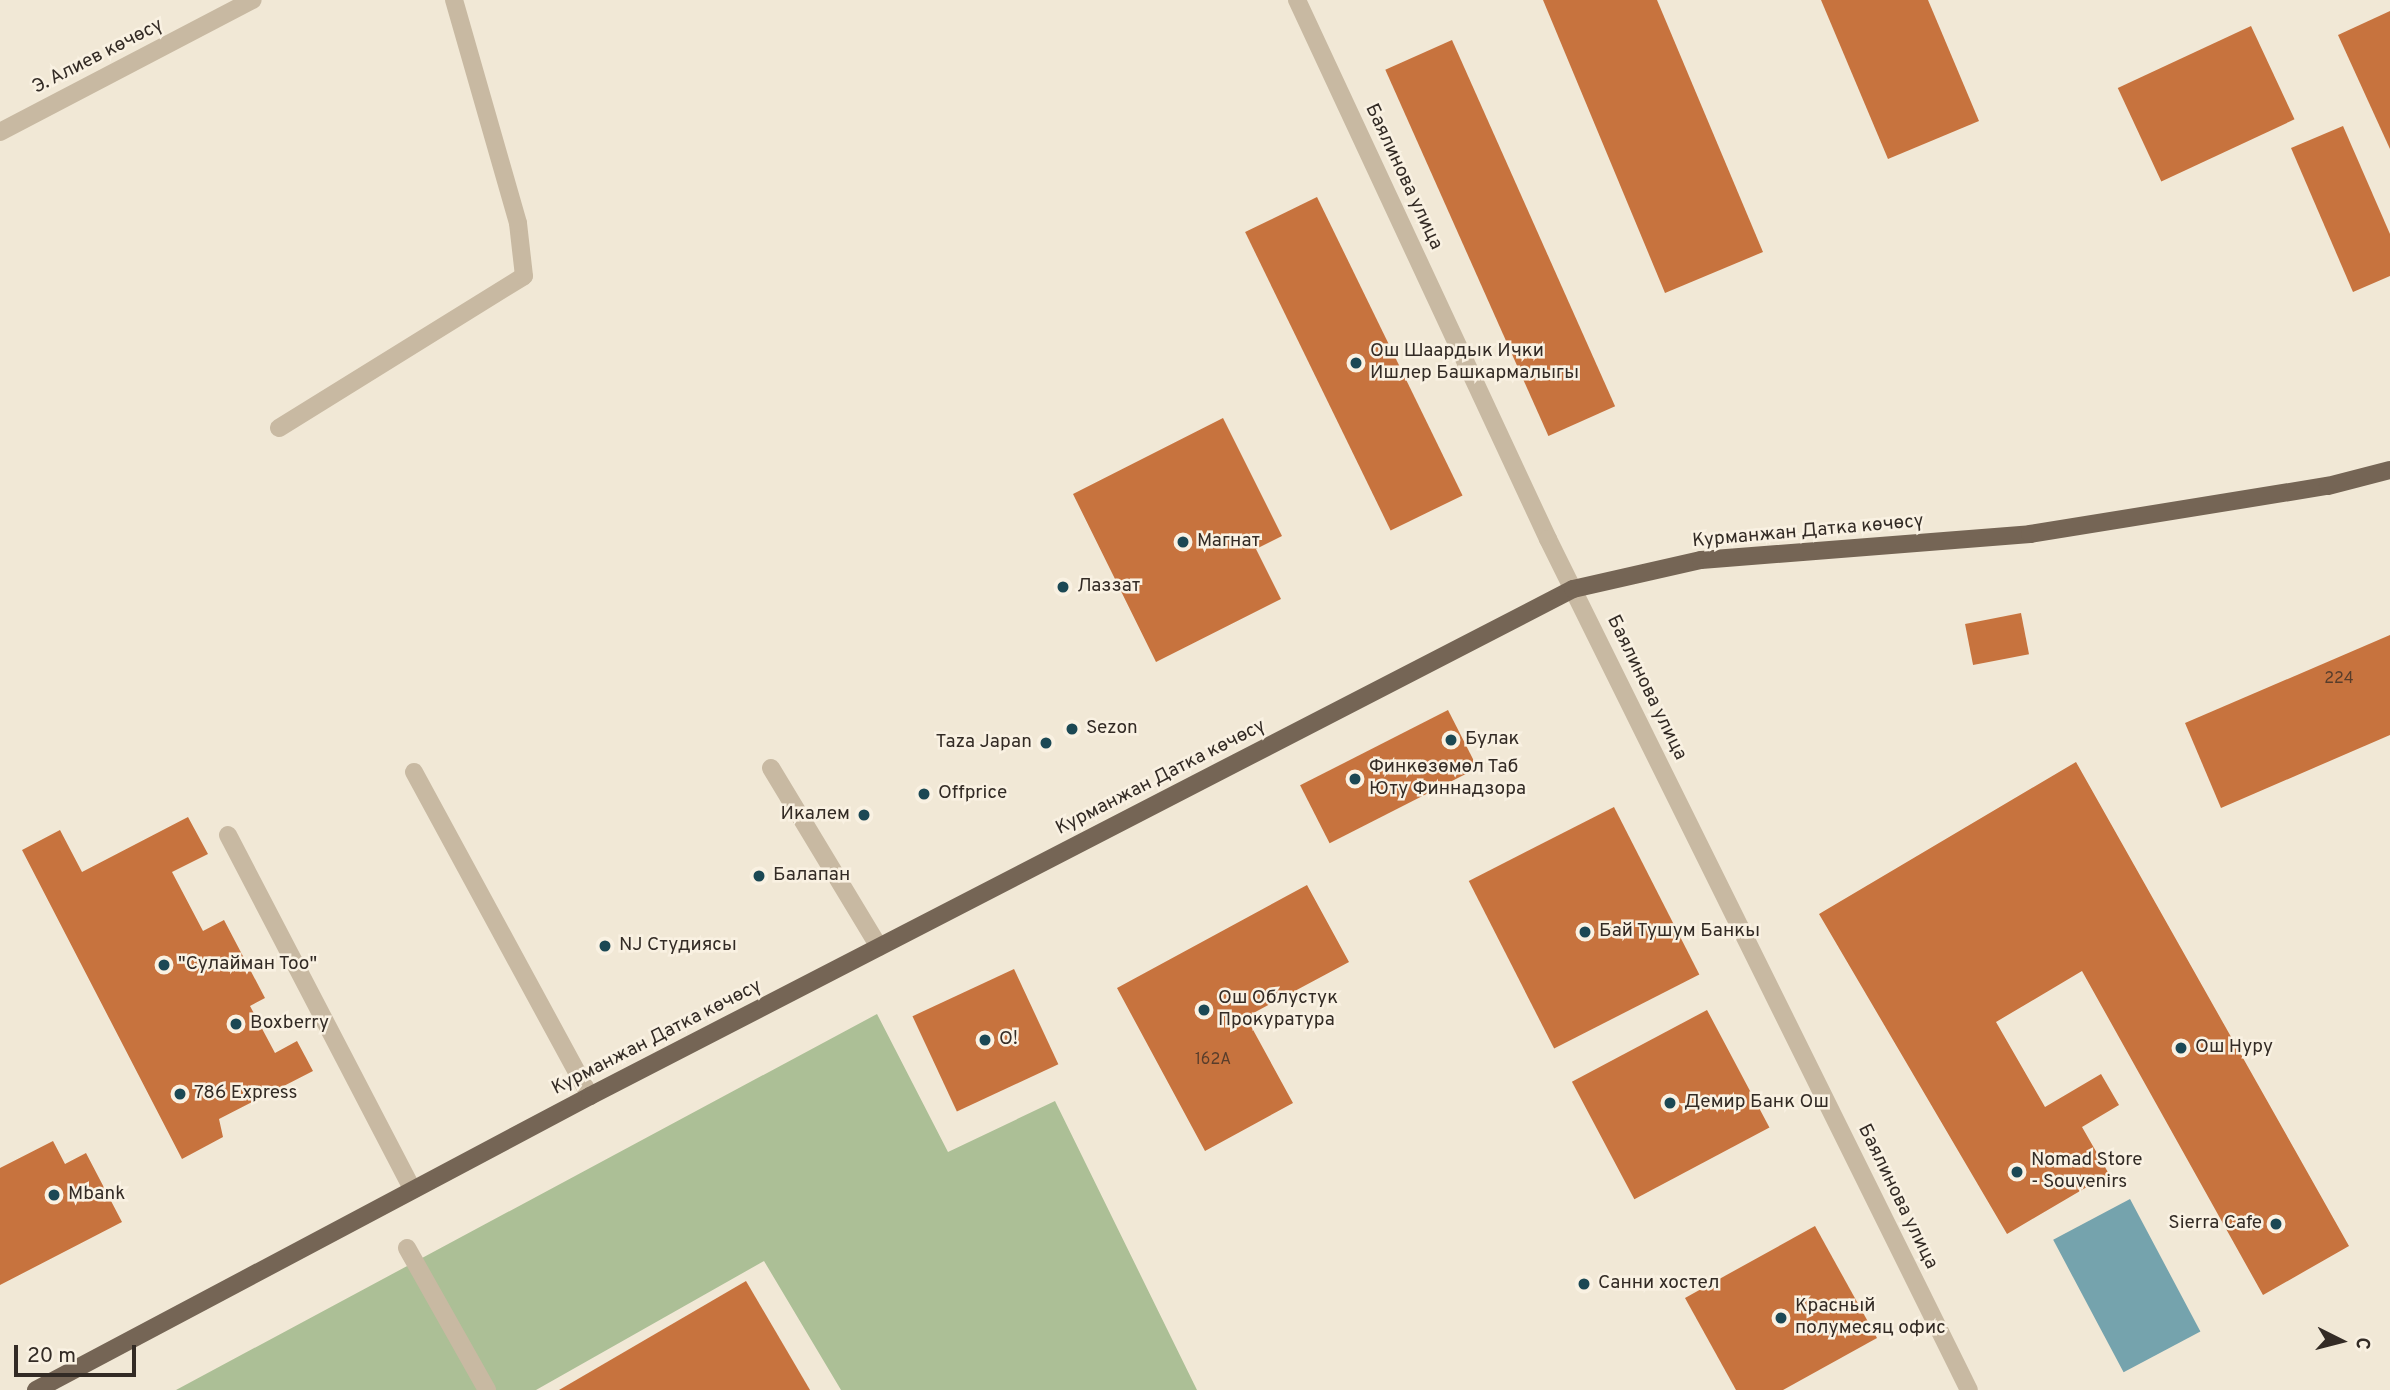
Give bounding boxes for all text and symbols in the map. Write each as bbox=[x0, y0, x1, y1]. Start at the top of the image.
street label: Э. Алиев көчөсү bbox=[29, 14, 167, 100]
street label: Баялинова улица bbox=[1359, 100, 1447, 254]
place label: Ош Шаардык Ички Ишлер Башкармалыгы bbox=[1370, 341, 1579, 385]
marker: Ош Шаардык Ички Ишлер Башкармалыгы bbox=[1348, 355, 1364, 371]
street label: Курманжан Датка көчөсү bbox=[1691, 511, 1925, 553]
place label: Магнат bbox=[1197, 531, 1260, 553]
marker: Магнат bbox=[1175, 534, 1191, 550]
place label: Лаззат bbox=[1077, 576, 1140, 598]
marker: Лаззат bbox=[1055, 579, 1071, 595]
street label: Баялинова улица bbox=[1601, 612, 1691, 764]
house number: 224 bbox=[2324, 669, 2354, 689]
street label: Курманжан Датка көчөсү bbox=[1052, 715, 1270, 841]
place label: Sezon bbox=[1086, 718, 1138, 740]
marker: Sezon bbox=[1064, 721, 1080, 737]
place label: Булак bbox=[1465, 729, 1519, 751]
place label: Taza Japan bbox=[936, 732, 1032, 754]
marker: Булак bbox=[1443, 732, 1459, 748]
marker: Taza Japan bbox=[1038, 735, 1054, 751]
place label: Финкөзөмөл Таб Юту Финнадзора bbox=[1369, 757, 1526, 801]
marker: Финкөзөмөл Таб Юту Финнадзора bbox=[1347, 771, 1363, 787]
place label: Offprice bbox=[938, 783, 1007, 805]
marker: Offprice bbox=[916, 786, 932, 802]
place label: Икалем bbox=[781, 804, 850, 826]
marker: Икалем bbox=[856, 807, 872, 823]
place label: Балапан bbox=[773, 865, 850, 887]
marker: Балапан bbox=[751, 868, 767, 884]
place label: Бай Тушум Банкы bbox=[1599, 921, 1761, 943]
marker: Бай Тушум Банкы bbox=[1577, 924, 1593, 940]
place label: NJ Студиясы bbox=[619, 935, 737, 957]
marker: NJ Студиясы bbox=[597, 938, 613, 954]
place label: "Сулайман Тоо" bbox=[178, 954, 318, 976]
marker: "Сулайман Тоо" bbox=[156, 957, 172, 973]
street label: Курманжан Датка көчөсү bbox=[548, 975, 766, 1101]
place label: Ош Облустук Прокуратура bbox=[1218, 988, 1338, 1032]
marker: Ош Облустук Прокуратура bbox=[1196, 1002, 1212, 1018]
place label: Boxberry bbox=[250, 1013, 329, 1035]
marker: Boxberry bbox=[228, 1016, 244, 1032]
place label: О! bbox=[999, 1029, 1018, 1051]
marker: О! bbox=[977, 1032, 993, 1048]
place label: Ош Нуру bbox=[2195, 1037, 2273, 1059]
marker: Ош Нуру bbox=[2173, 1040, 2189, 1056]
house number: 162А bbox=[1195, 1050, 1231, 1070]
place label: 786 Express bbox=[194, 1083, 298, 1105]
marker: 786 Express bbox=[172, 1086, 188, 1102]
place label: Демир Банк Ош bbox=[1684, 1092, 1829, 1114]
marker: Демир Банк Ош bbox=[1662, 1095, 1678, 1111]
street label: Баялинова улица bbox=[1852, 1121, 1942, 1273]
place label: Nomad Store - Souvenirs bbox=[2031, 1150, 2142, 1194]
marker: Nomad Store - Souvenirs bbox=[2009, 1164, 2025, 1180]
place label: Mbank bbox=[68, 1184, 125, 1206]
marker: Mbank bbox=[46, 1187, 62, 1203]
place label: Sierra Cafe bbox=[2168, 1213, 2262, 1235]
marker: Sierra Cafe bbox=[2268, 1216, 2284, 1232]
place label: Санни хостел bbox=[1598, 1273, 1719, 1295]
marker: Санни хостел bbox=[1576, 1276, 1592, 1292]
place label: Красный полумесяц офис bbox=[1795, 1296, 1946, 1340]
north arrow bbox=[2306, 1306, 2376, 1376]
marker: Красный полумесяц офис bbox=[1773, 1310, 1789, 1326]
scale bar bbox=[18, 1330, 140, 1374]
text: С bbox=[2349, 1336, 2374, 1350]
text: 20 m bbox=[27, 1343, 76, 1370]

